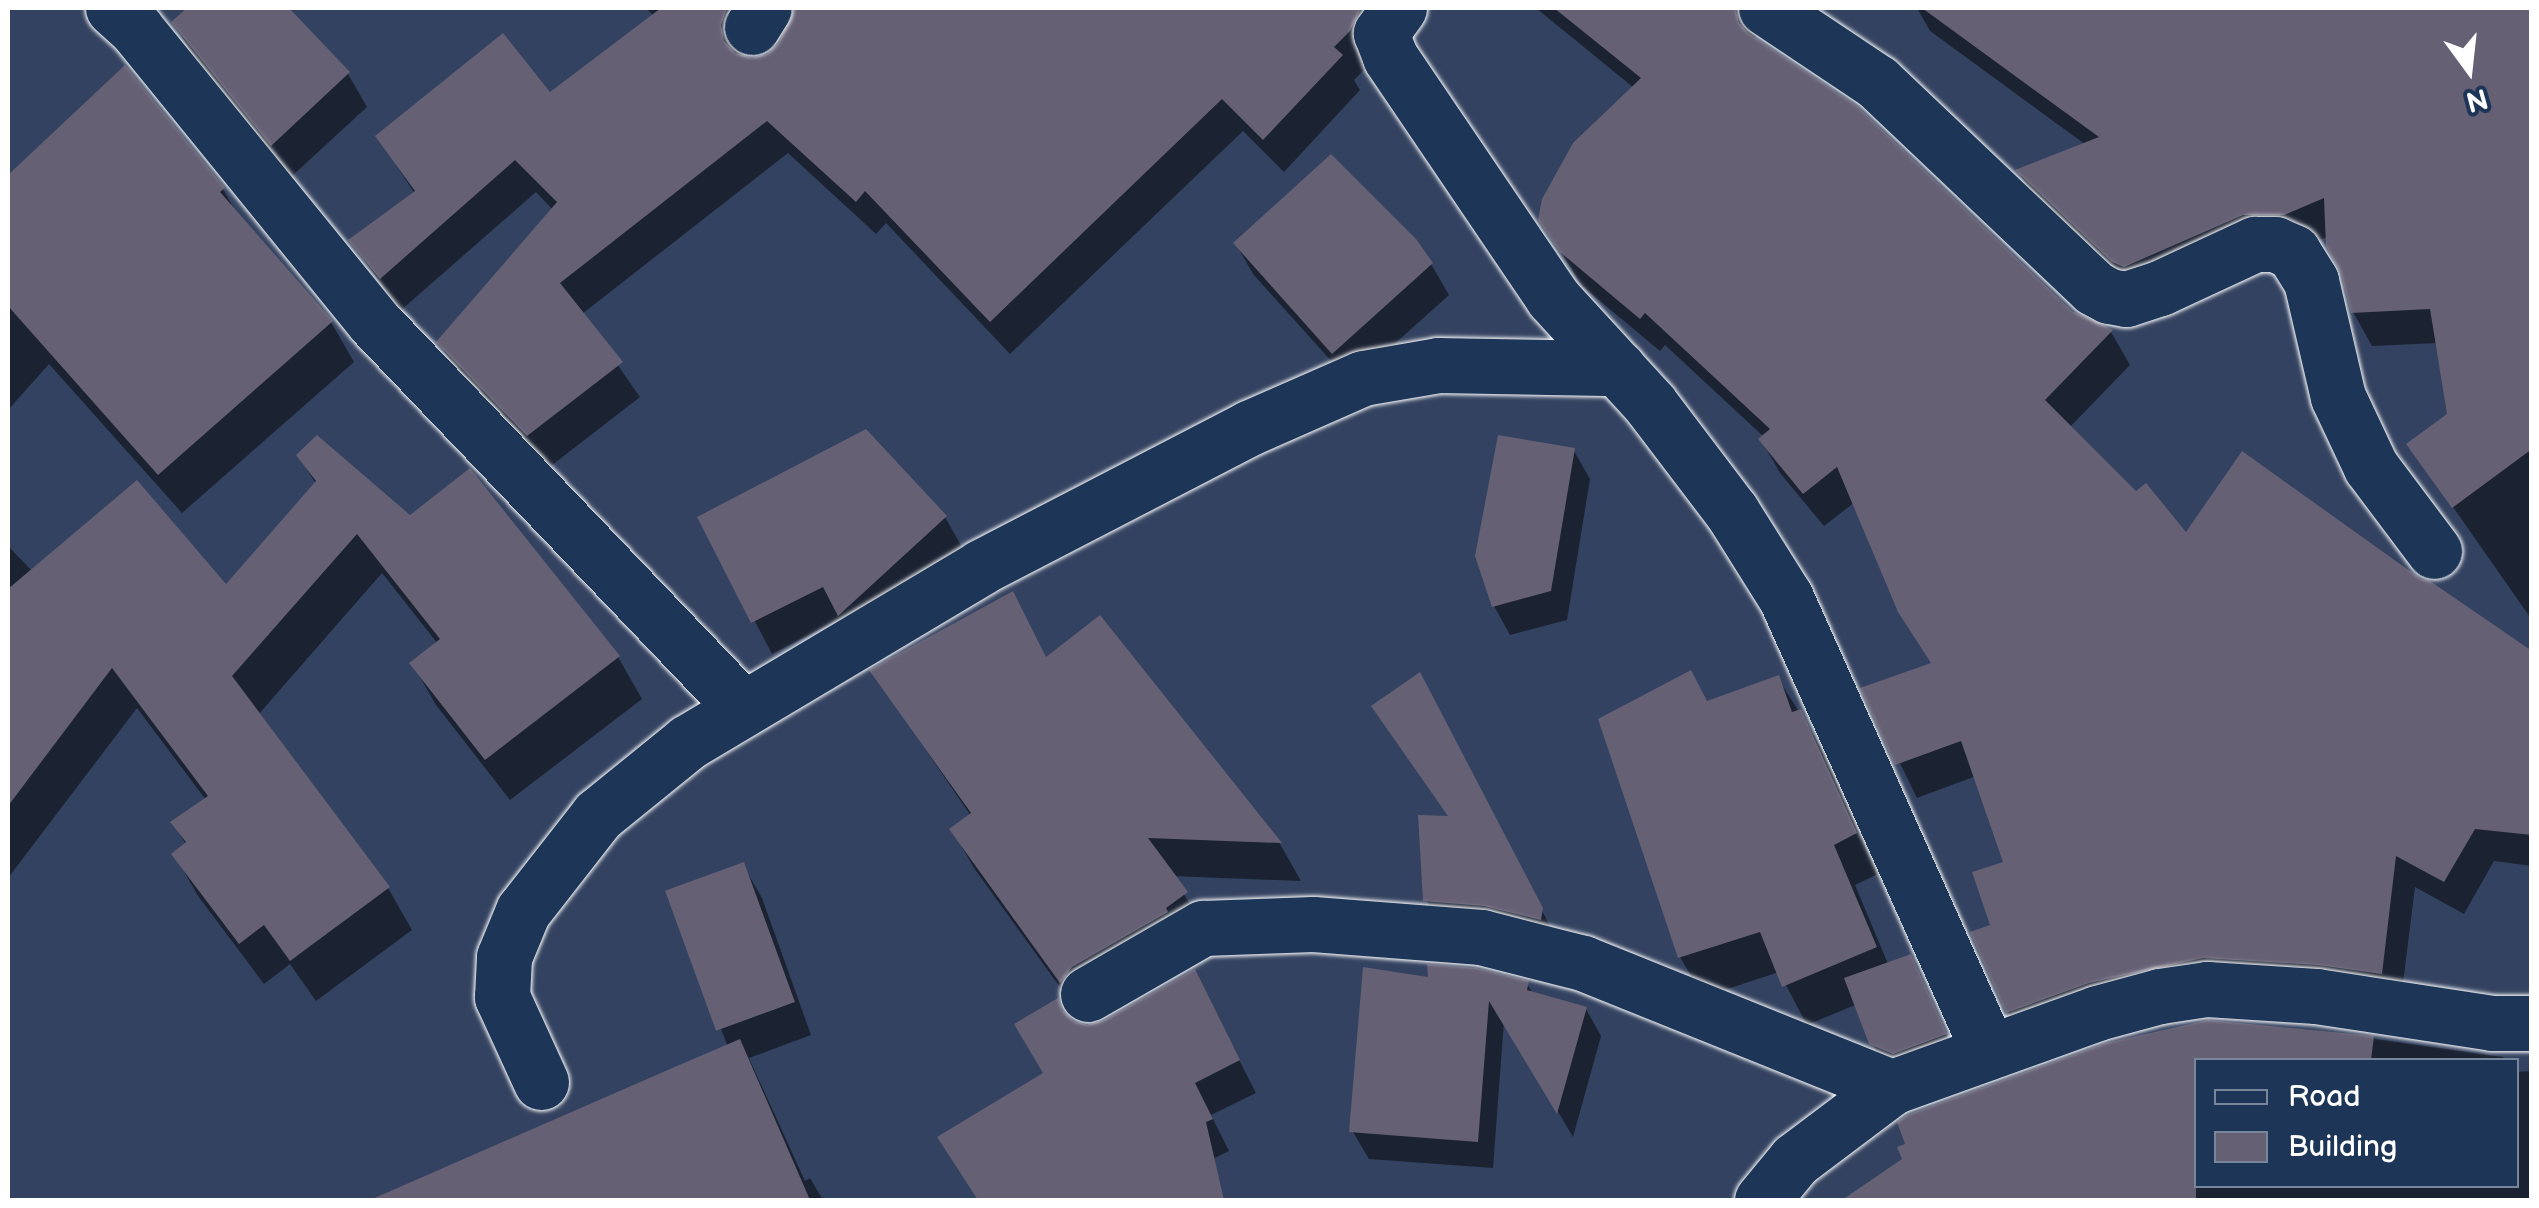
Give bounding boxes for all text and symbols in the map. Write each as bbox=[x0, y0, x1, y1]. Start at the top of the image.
north arrow bbox=[2419, 20, 2519, 120]
text: N bbox=[2462, 81, 2491, 118]
legend bbox=[2194, 1058, 2519, 1188]
text: Road bbox=[2288, 1079, 2361, 1115]
text: Building bbox=[2288, 1129, 2397, 1165]

